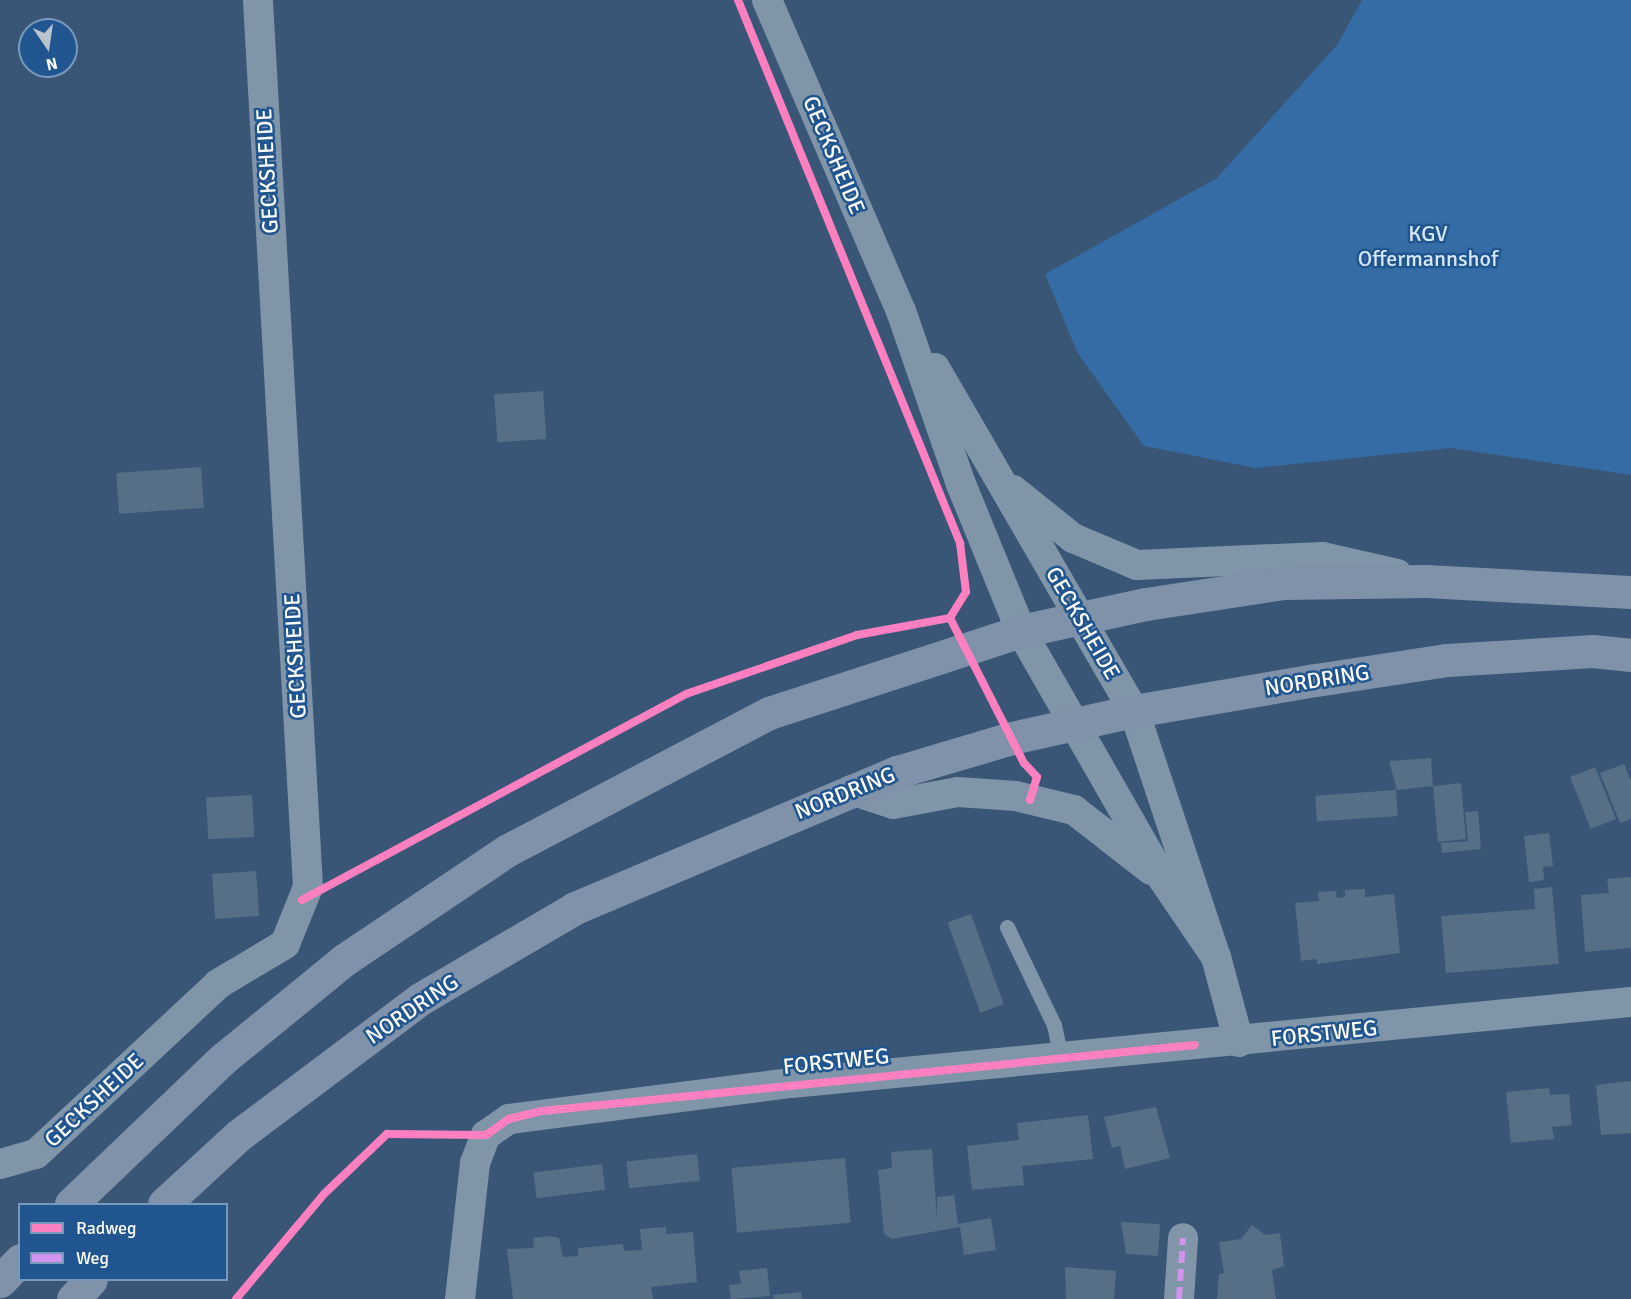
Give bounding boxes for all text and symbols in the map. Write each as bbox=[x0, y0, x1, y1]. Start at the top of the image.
north arrow bbox=[18, 18, 78, 78]
text: N bbox=[44, 53, 59, 75]
street label: GECKSHEIDE bbox=[797, 92, 871, 218]
street label: GECKSHEIDE bbox=[251, 108, 283, 234]
park label: KGV Offermannshof bbox=[1358, 220, 1498, 272]
street label: GECKSHEIDE bbox=[1040, 562, 1126, 684]
street label: GECKSHEIDE bbox=[279, 593, 311, 719]
street label: NORDRING bbox=[1263, 659, 1371, 701]
street label: NORDRING bbox=[791, 761, 899, 825]
street label: NORDRING bbox=[361, 969, 463, 1049]
street label: FORSTWEG bbox=[1270, 1014, 1378, 1052]
street label: FORSTWEG bbox=[782, 1042, 890, 1080]
street label: GECKSHEIDE bbox=[39, 1048, 149, 1152]
legend bbox=[18, 1203, 228, 1281]
text: Radweg bbox=[76, 1217, 137, 1239]
text: Weg bbox=[76, 1247, 109, 1269]

